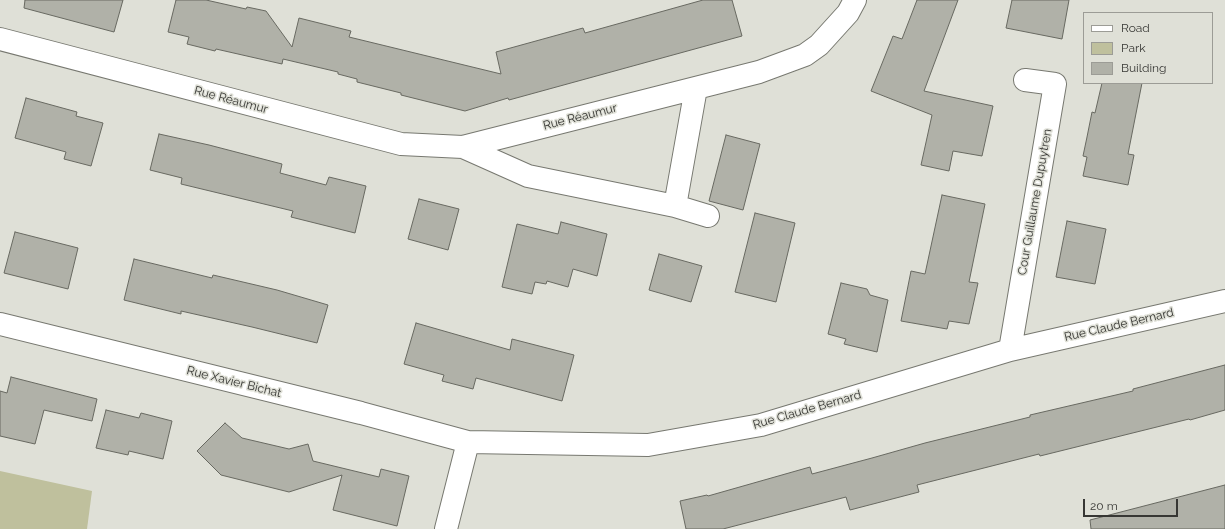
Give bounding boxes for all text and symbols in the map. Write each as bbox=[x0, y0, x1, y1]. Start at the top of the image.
legend bbox=[1083, 12, 1213, 84]
text: Road bbox=[1121, 21, 1150, 35]
text: Park bbox=[1121, 41, 1146, 55]
text: Building bbox=[1121, 61, 1167, 75]
street label: Rue Réaumur bbox=[193, 83, 269, 117]
street label: Rue Réaumur bbox=[542, 101, 618, 133]
street label: Cour Guillaume Dupuytren bbox=[1015, 128, 1055, 276]
street label: Rue Claude Bernard bbox=[1063, 305, 1175, 345]
street label: Rue Xavier Bichat bbox=[185, 363, 283, 401]
street label: Rue Claude Bernard bbox=[751, 388, 863, 432]
scale bar bbox=[1085, 491, 1180, 517]
text: 20 m bbox=[1090, 499, 1118, 513]

